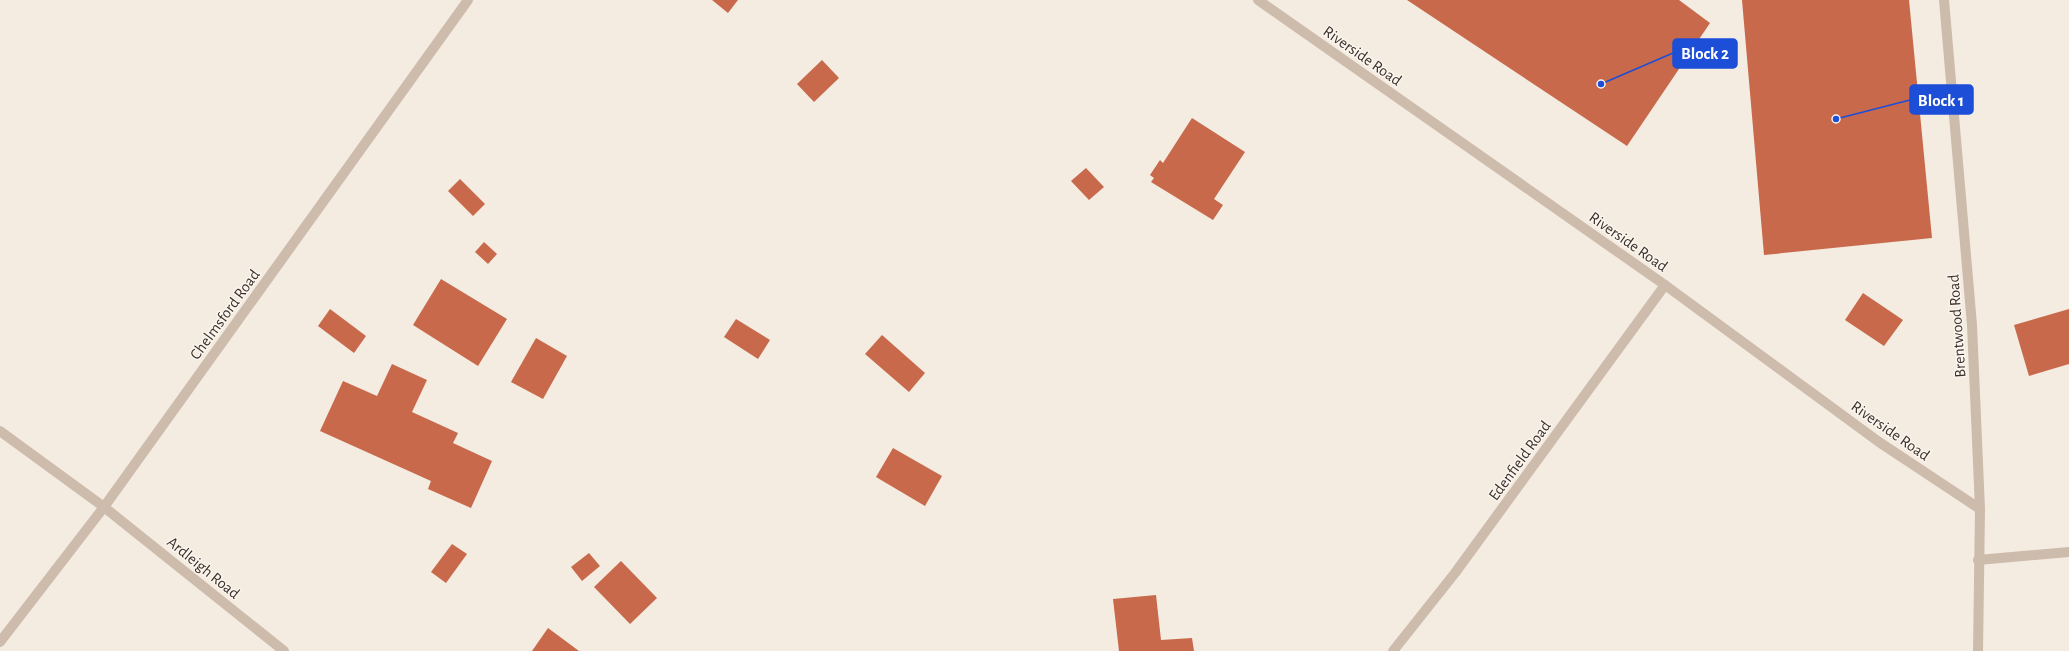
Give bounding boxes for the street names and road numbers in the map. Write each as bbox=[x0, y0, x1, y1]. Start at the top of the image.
street label: Riverside Road bbox=[1320, 23, 1405, 89]
street label: Riverside Road bbox=[1586, 209, 1671, 275]
street label: Chelmsford Road bbox=[187, 267, 263, 363]
street label: Brentwood Road bbox=[1945, 274, 1969, 378]
street label: Riverside Road bbox=[1848, 398, 1933, 464]
street label: Edenfield Road bbox=[1486, 418, 1554, 503]
street label: Ardleigh Road bbox=[164, 534, 243, 602]

